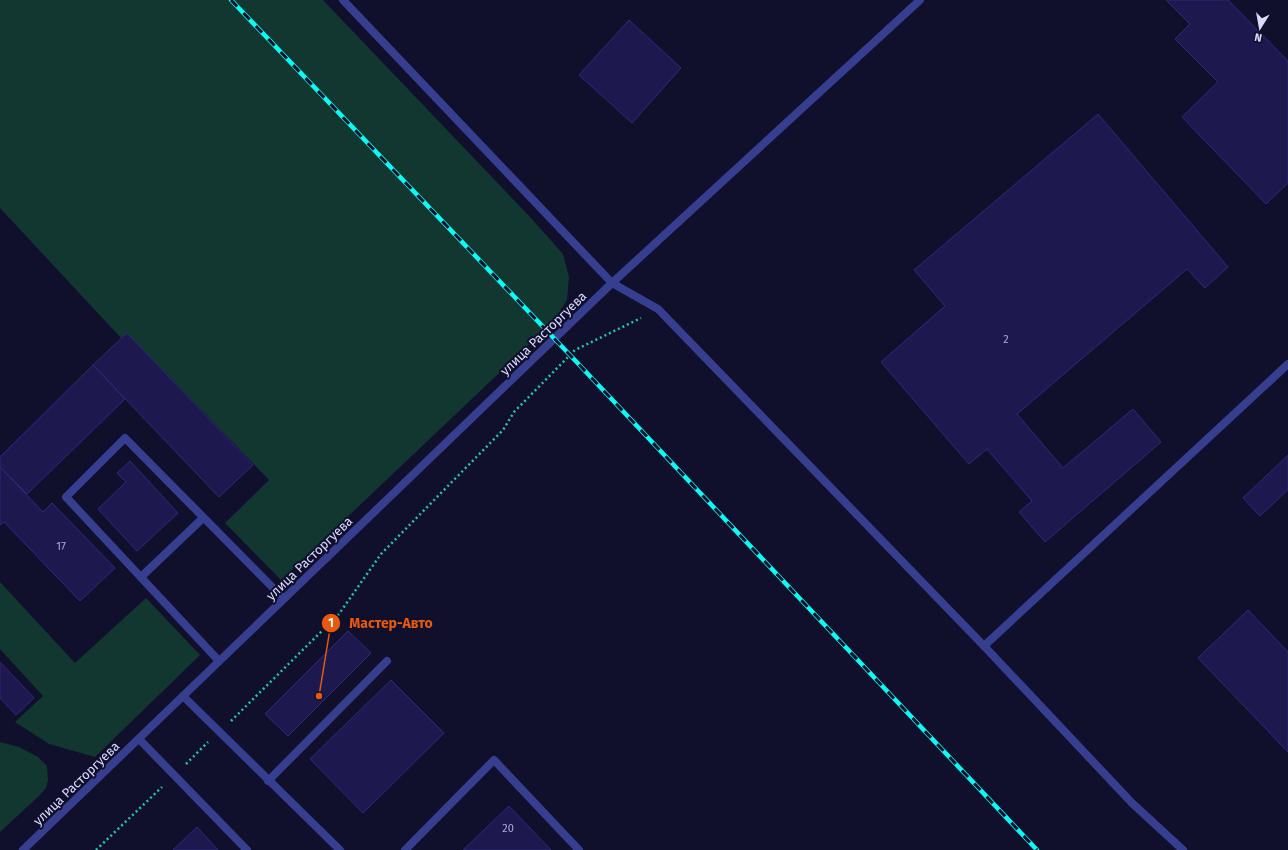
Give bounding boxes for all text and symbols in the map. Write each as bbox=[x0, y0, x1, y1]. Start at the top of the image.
north arrow bbox=[1240, 8, 1280, 48]
text: N bbox=[1253, 30, 1263, 44]
street label: улица Расторгуева bbox=[497, 288, 590, 378]
house number: 2 bbox=[1003, 333, 1009, 346]
street label: улица Расторгуева bbox=[263, 513, 356, 603]
house number: 17 bbox=[56, 540, 66, 553]
callout: Мастер-Авто bbox=[321, 610, 441, 636]
text: Мастер-Авто bbox=[349, 615, 433, 632]
text: 1 bbox=[328, 616, 334, 630]
street label: улица Расторгуева bbox=[30, 738, 123, 828]
house number: 20 bbox=[502, 822, 514, 835]

